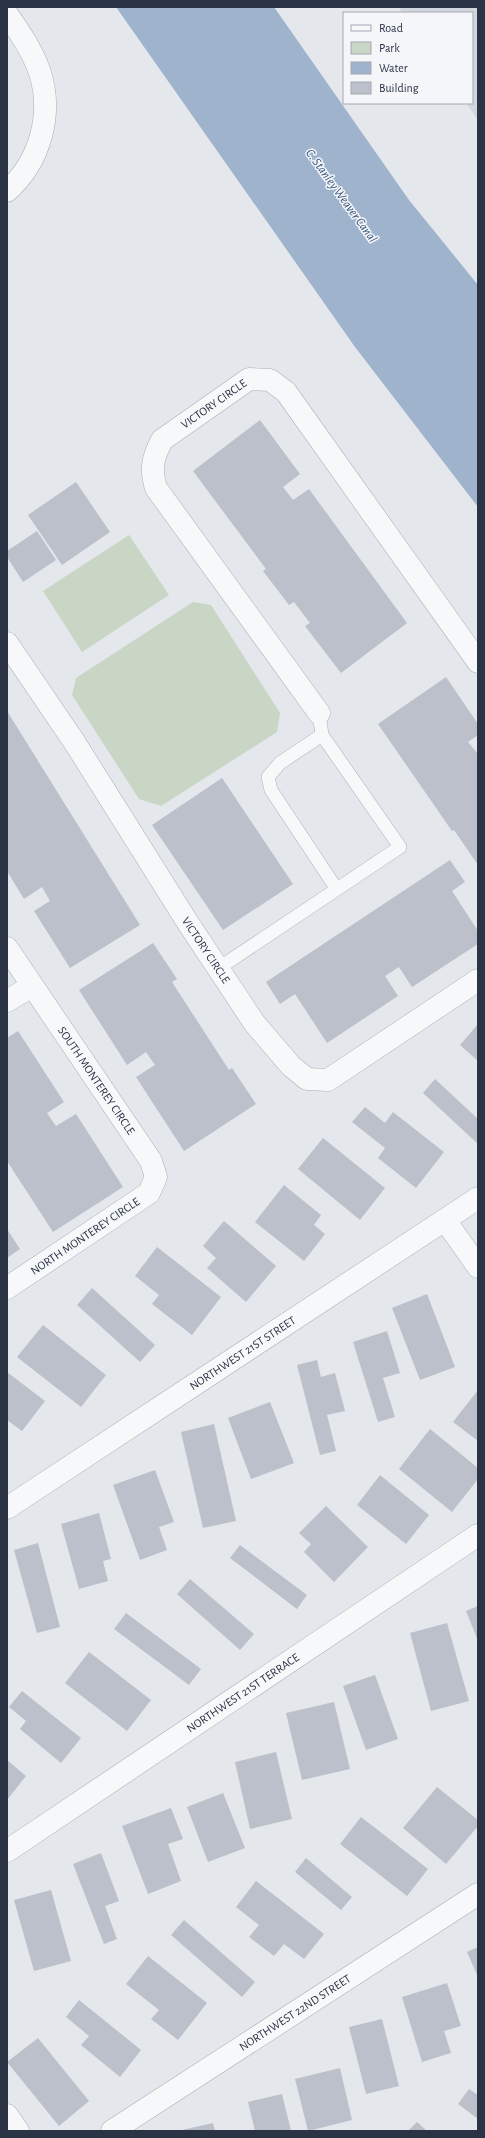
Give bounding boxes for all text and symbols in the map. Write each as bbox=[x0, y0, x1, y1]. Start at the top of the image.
legend bbox=[343, 12, 473, 104]
text: Road bbox=[379, 22, 403, 34]
text: Park bbox=[379, 42, 400, 54]
text: Water bbox=[379, 62, 408, 74]
text: Building bbox=[379, 82, 419, 94]
water label: C. Stanley Weaver Canal bbox=[303, 147, 379, 245]
street label: VICTORY CIRCLE bbox=[179, 377, 249, 431]
street label: VICTORY CIRCLE bbox=[180, 915, 232, 986]
street label: SOUTH MONTEREY CIRCLE bbox=[56, 1024, 137, 1137]
street label: NORTH MONTEREY CIRCLE bbox=[28, 1195, 142, 1277]
street label: NORTHWEST 21ST STREET bbox=[187, 1314, 298, 1392]
street label: NORTHWEST 21ST TERRACE bbox=[185, 1651, 301, 1735]
street label: NORTHWEST 22ND STREET bbox=[237, 1972, 353, 2053]

